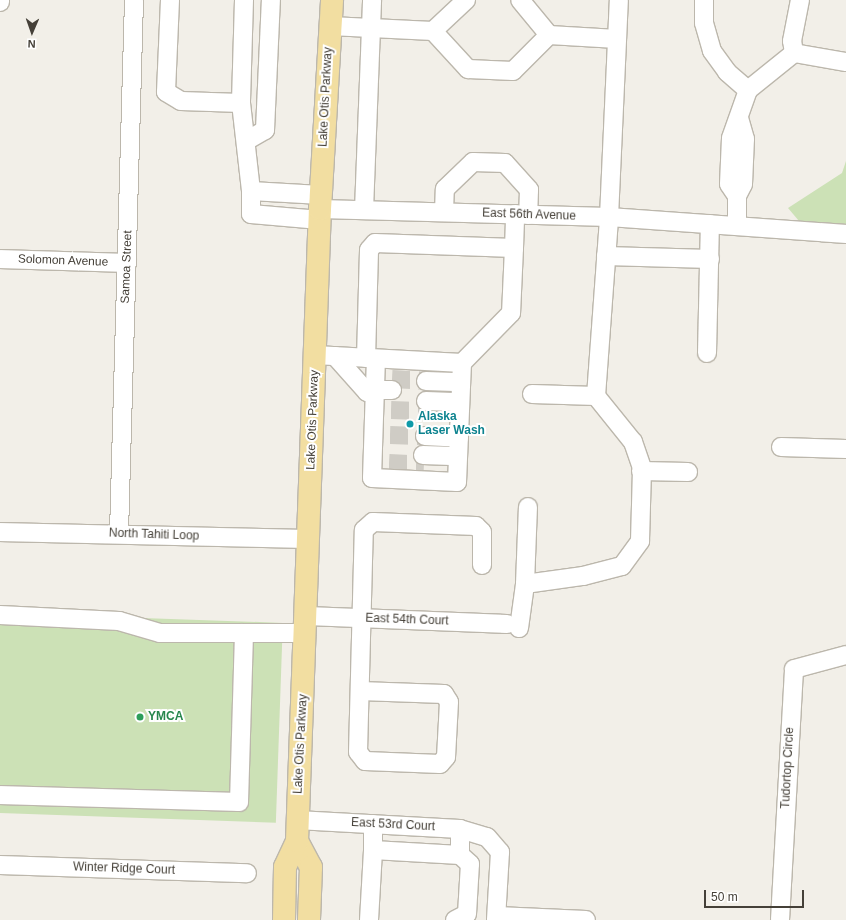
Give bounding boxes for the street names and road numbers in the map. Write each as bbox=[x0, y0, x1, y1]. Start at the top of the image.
street label: Lake Otis Parkway bbox=[316, 47, 336, 147]
street label: East 56th Avenue bbox=[482, 206, 576, 224]
street label: Samoa Street bbox=[119, 230, 135, 304]
street label: Solomon Avenue bbox=[17, 252, 109, 270]
street label: Lake Otis Parkway bbox=[304, 370, 322, 470]
street label: North Tahiti Loop bbox=[108, 526, 200, 544]
street label: East 54th Court bbox=[365, 611, 449, 629]
street label: Lake Otis Parkway bbox=[291, 694, 311, 794]
street label: Tudortop Circle bbox=[779, 727, 797, 809]
street label: East 53rd Court bbox=[351, 816, 435, 834]
street label: Winter Ridge Court bbox=[73, 860, 175, 878]

